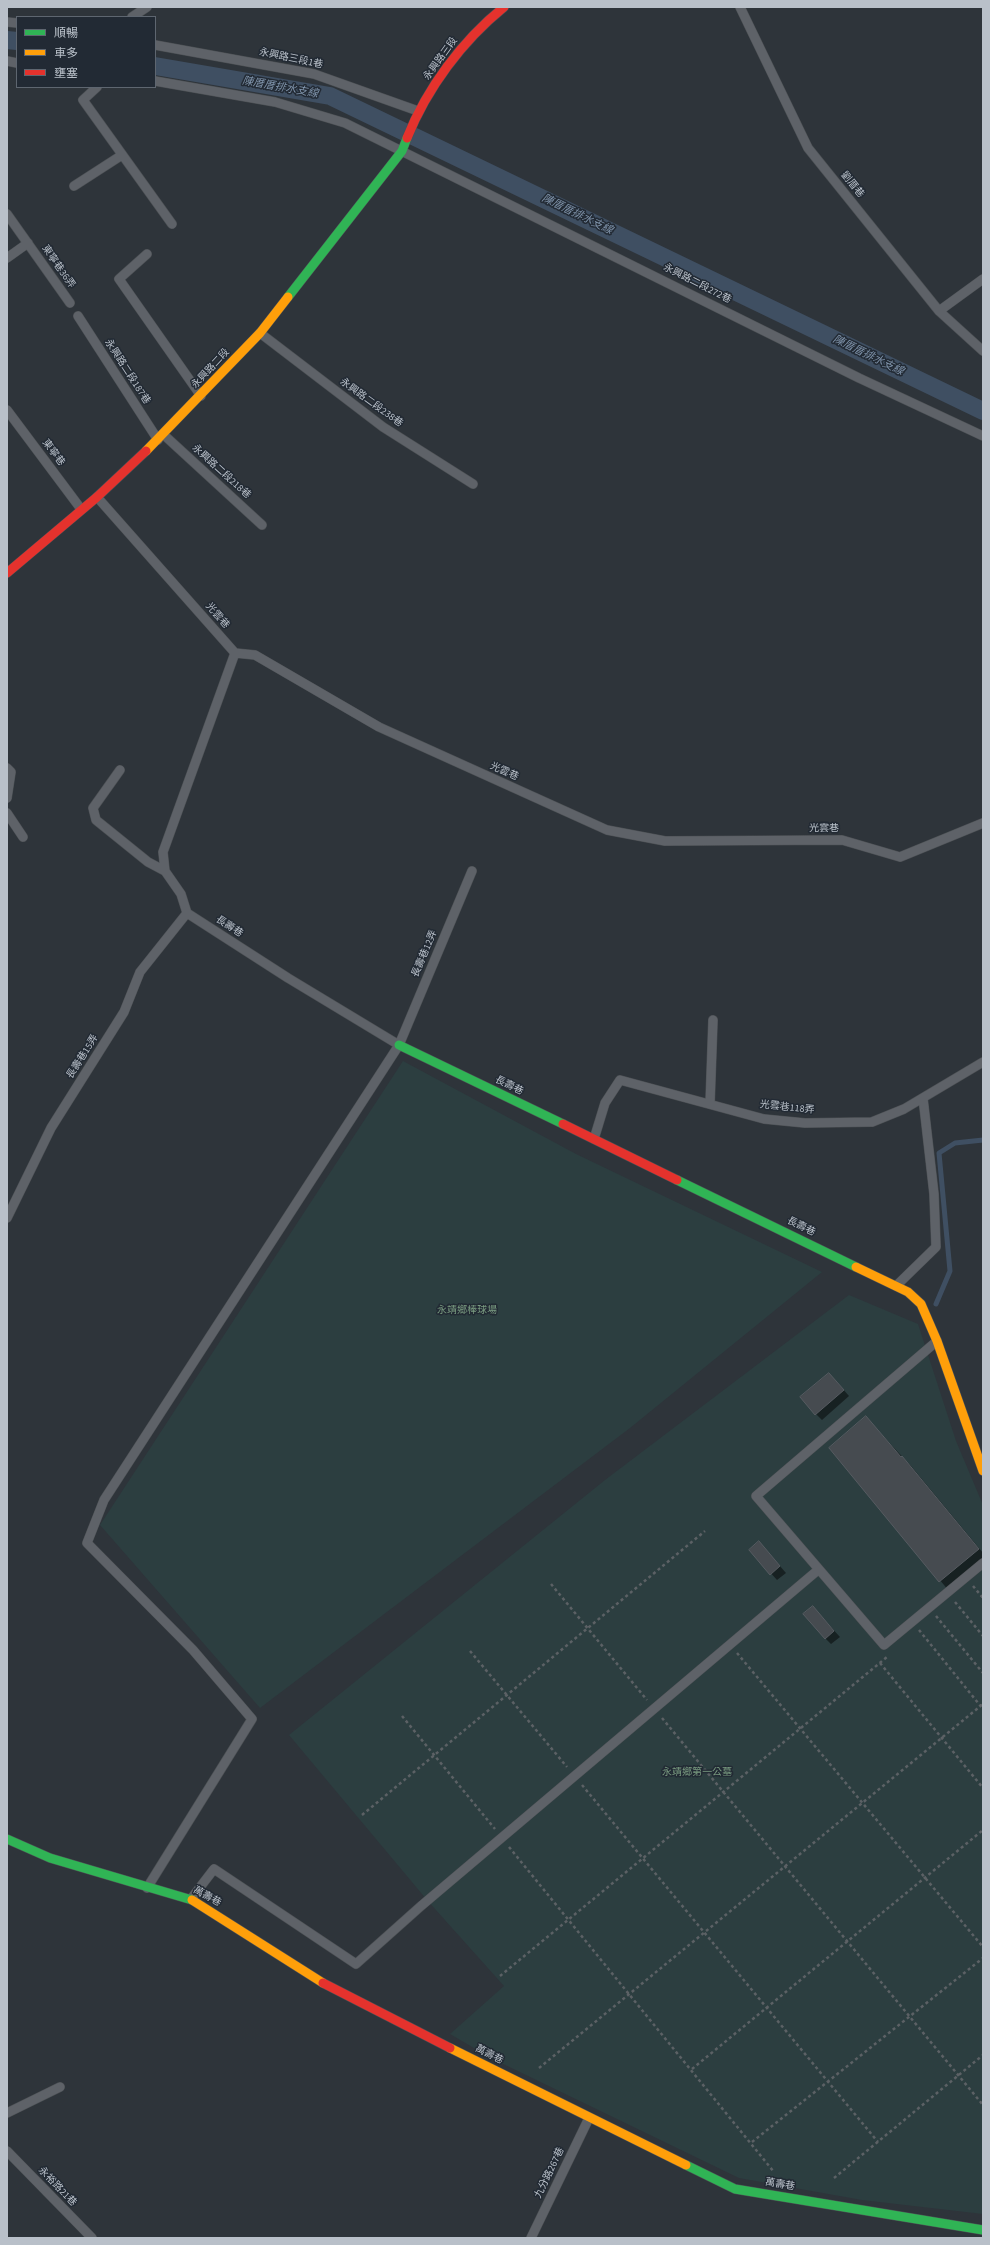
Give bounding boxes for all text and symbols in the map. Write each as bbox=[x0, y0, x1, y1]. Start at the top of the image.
legend bbox=[16, 16, 156, 88]
text: 順暢 bbox=[54, 25, 78, 42]
street label: 永興路三段 bbox=[421, 35, 461, 83]
text: 車多 bbox=[54, 45, 78, 62]
street label: 永興路三段1巷 bbox=[258, 46, 324, 72]
text: 壅塞 bbox=[54, 65, 78, 82]
water label: 陳厝厝排水支線 bbox=[241, 75, 319, 101]
street label: 劉厝巷 bbox=[838, 170, 866, 200]
water label: 陳厝厝排水支線 bbox=[540, 192, 614, 238]
street label: 東寧巷36弄 bbox=[39, 243, 77, 291]
street label: 永興路二段272巷 bbox=[661, 262, 733, 306]
water label: 陳厝厝排水支線 bbox=[831, 333, 905, 379]
street label: 永興路二段187巷 bbox=[102, 337, 152, 407]
street label: 永興路二段 bbox=[190, 347, 232, 391]
street label: 永興路二段238巷 bbox=[337, 376, 405, 430]
street label: 東寧巷 bbox=[39, 437, 67, 469]
street label: 永興路二段218巷 bbox=[189, 442, 253, 502]
street label: 光雲巷 bbox=[203, 601, 231, 631]
street label: 光雲巷 bbox=[488, 760, 520, 784]
street label: 光雲巷 bbox=[809, 823, 839, 835]
street label: 長壽巷 bbox=[213, 914, 245, 940]
street label: 長壽巷12弄 bbox=[410, 929, 440, 979]
street label: 長壽巷15弄 bbox=[65, 1033, 101, 1081]
street label: 長壽巷 bbox=[493, 1074, 525, 1098]
street label: 光雲巷118弄 bbox=[759, 1099, 815, 1117]
street label: 長壽巷 bbox=[785, 1215, 817, 1239]
park label: 永靖鄉棒球場 bbox=[437, 1305, 497, 1317]
park label: 永靖鄉第一公墓 bbox=[662, 1767, 732, 1779]
street label: 萬壽巷 bbox=[191, 1884, 223, 1910]
street label: 萬壽巷 bbox=[473, 2043, 505, 2067]
street label: 九分路267巷 bbox=[533, 2146, 567, 2200]
street label: 永裕路21巷 bbox=[35, 2165, 79, 2209]
street label: 萬壽巷 bbox=[764, 2177, 796, 2193]

